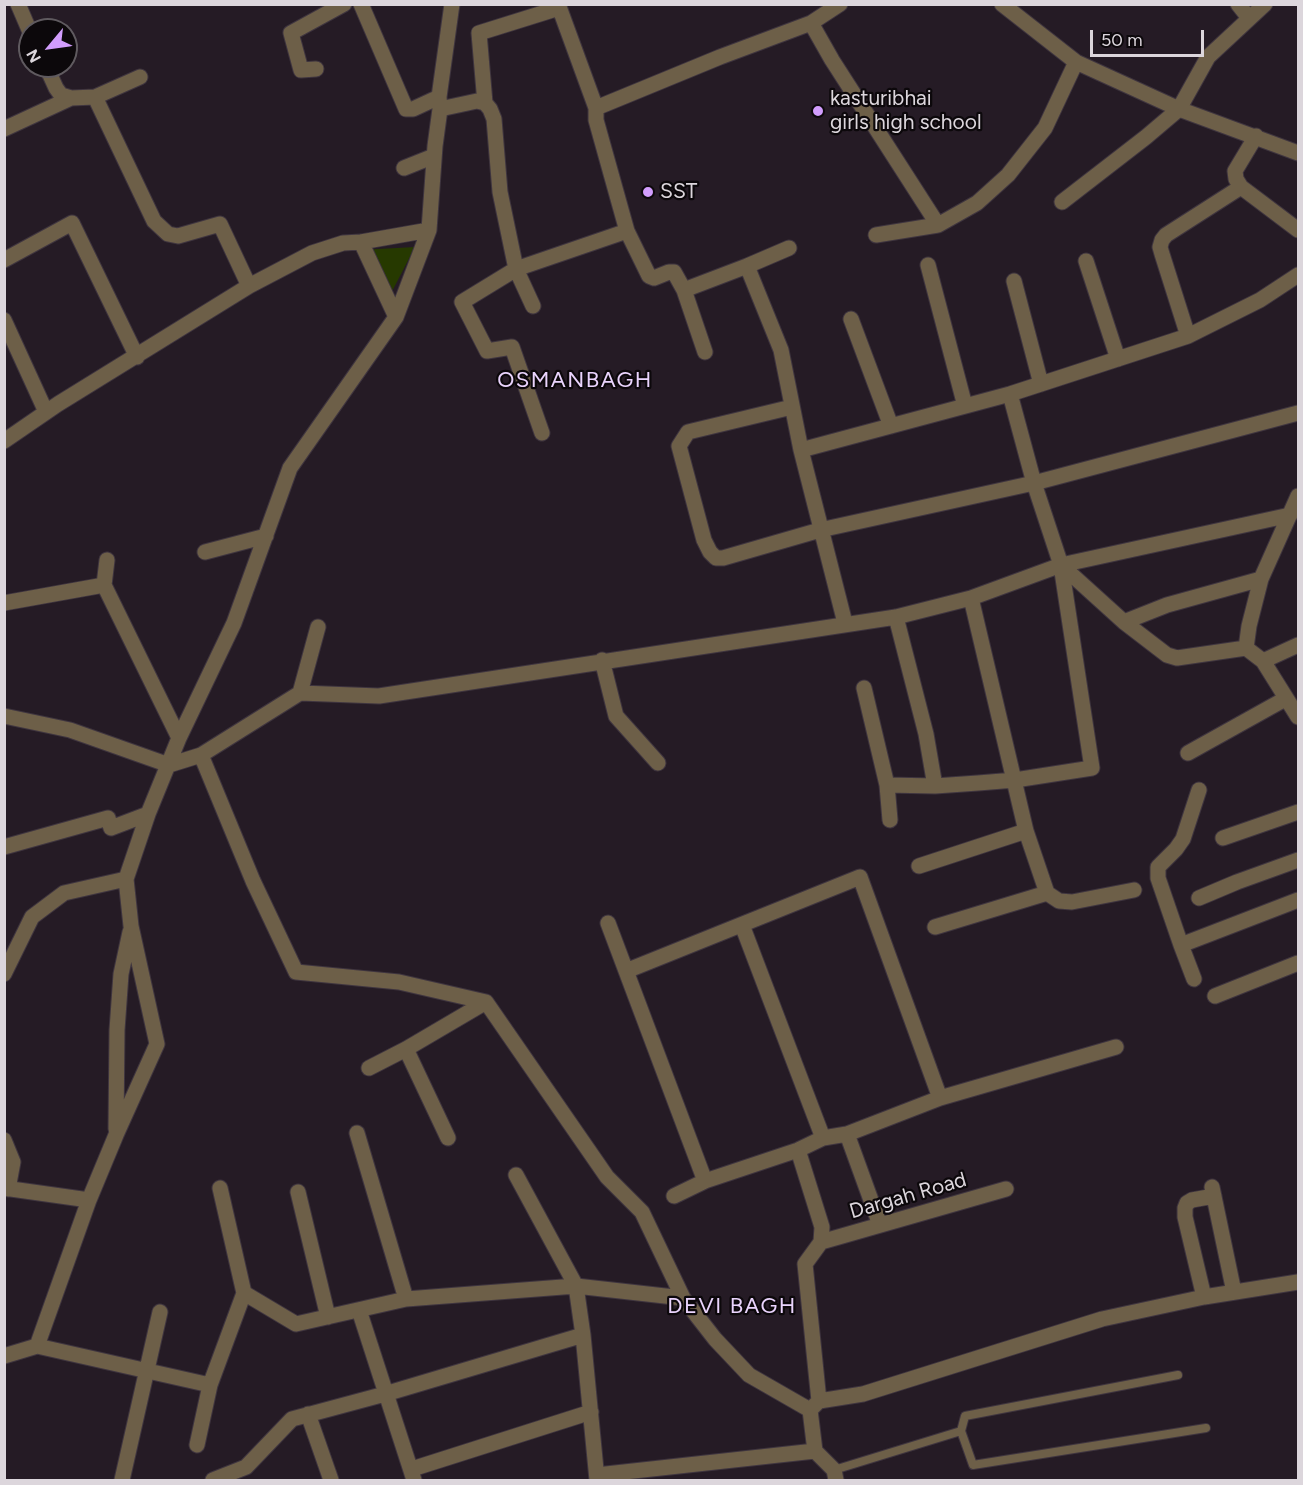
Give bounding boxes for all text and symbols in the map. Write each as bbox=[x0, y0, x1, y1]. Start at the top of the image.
north arrow bbox=[18, 18, 78, 78]
scale bar bbox=[1093, 18, 1207, 56]
text: 50 m bbox=[1101, 29, 1143, 51]
text: N bbox=[22, 46, 45, 66]
place label: kasturibhai girls high school bbox=[830, 86, 982, 136]
marker: kasturibhai girls high school bbox=[811, 104, 825, 118]
place label: SST bbox=[660, 179, 697, 205]
marker: SST bbox=[641, 185, 655, 199]
district label: OSMANBAGH bbox=[497, 368, 653, 394]
street label: Dargah Road bbox=[847, 1167, 969, 1225]
district label: DEVI BAGH bbox=[667, 1294, 797, 1320]

